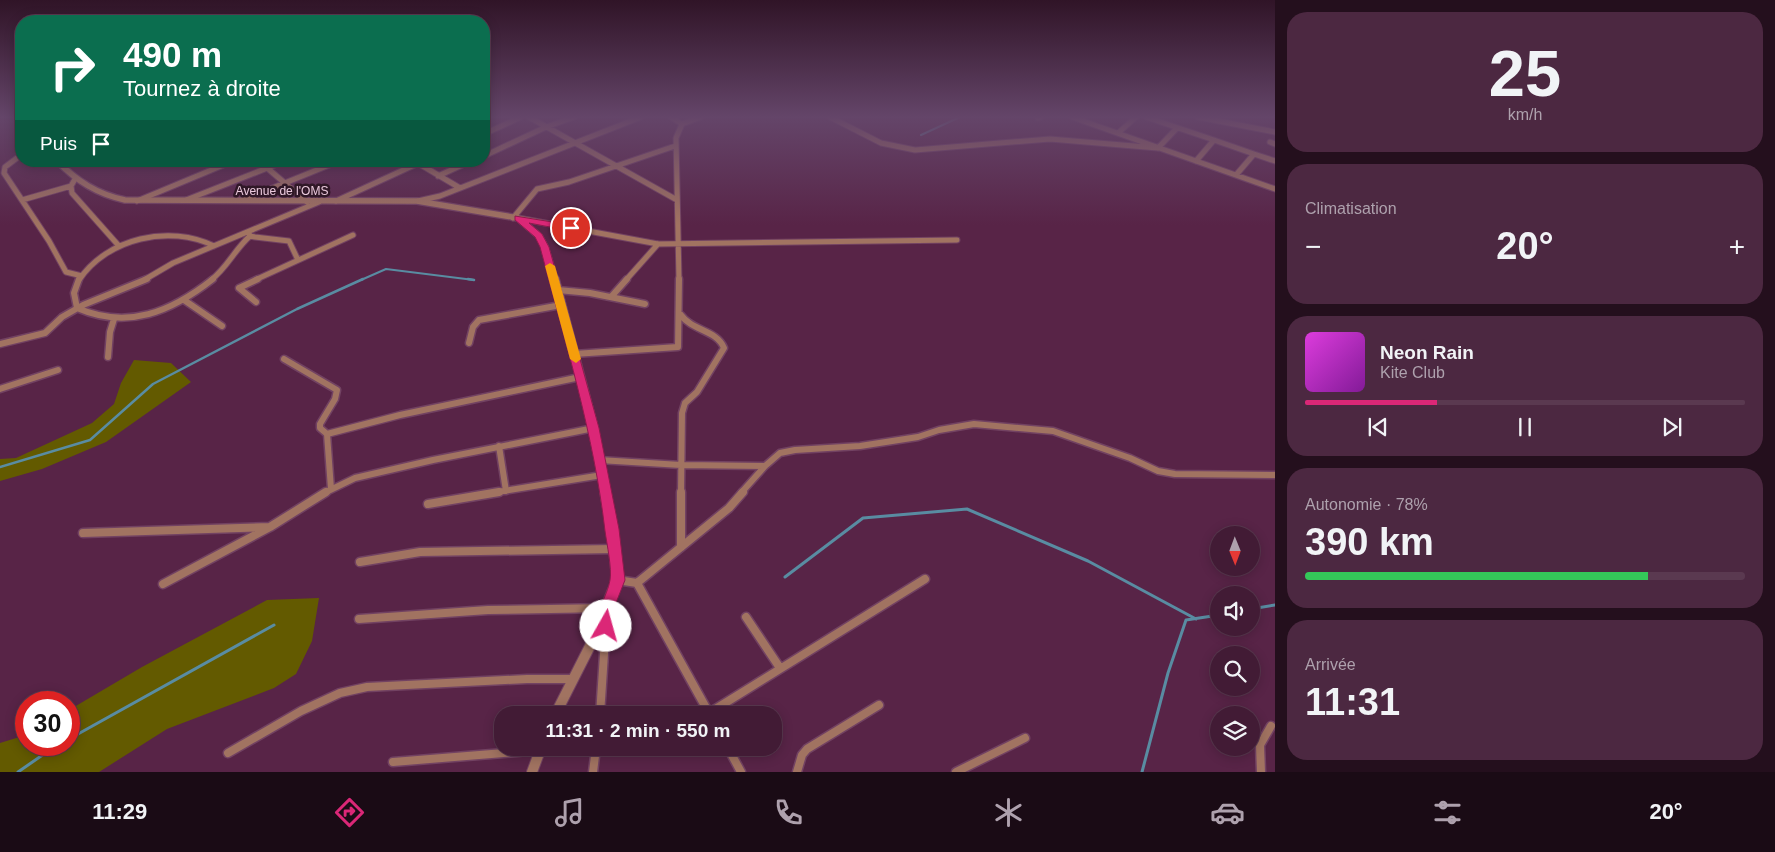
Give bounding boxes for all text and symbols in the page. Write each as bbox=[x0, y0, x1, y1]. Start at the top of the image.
icon: right bbox=[40, 35, 105, 100]
text: 490 m bbox=[123, 35, 222, 74]
text: 25 bbox=[1489, 37, 1561, 110]
text: Tournez à droite bbox=[123, 76, 281, 101]
text: km/h bbox=[1508, 106, 1542, 123]
icon: arrive bbox=[87, 130, 115, 158]
text: Puis bbox=[40, 133, 77, 154]
street label: Avenue de l'OMS bbox=[236, 184, 328, 198]
text: Climatisation bbox=[1305, 200, 1397, 217]
pin bbox=[550, 207, 592, 249]
icon: arrive bbox=[557, 214, 585, 242]
text: 20° bbox=[1496, 225, 1554, 267]
text: − bbox=[1305, 231, 1321, 262]
text: + bbox=[1729, 231, 1745, 262]
text: Neon Rain bbox=[1380, 342, 1474, 363]
text: Kite Club bbox=[1380, 364, 1445, 381]
icon: previous bbox=[1364, 413, 1392, 441]
icon: pause bbox=[1511, 413, 1539, 441]
icon: next bbox=[1658, 413, 1686, 441]
text: Autonomie · 78% bbox=[1305, 496, 1428, 513]
text: 390 km bbox=[1305, 521, 1434, 563]
north arrow bbox=[1210, 526, 1260, 576]
map controls bbox=[1210, 526, 1260, 756]
button: sound bbox=[1210, 586, 1260, 636]
position arrow bbox=[579, 599, 631, 651]
button: search bbox=[1210, 646, 1260, 696]
text: Arrivée bbox=[1305, 656, 1356, 673]
text: 11:31 bbox=[1305, 681, 1400, 723]
speed limit sign: 30 bbox=[15, 691, 80, 756]
button: layers bbox=[1210, 706, 1260, 756]
text: 11:31 · 2 min · 550 m bbox=[546, 720, 730, 741]
icon: directions bbox=[332, 795, 367, 830]
icon: music bbox=[552, 795, 587, 830]
icon: phone bbox=[771, 795, 806, 830]
icon: climate bbox=[991, 795, 1026, 830]
icon: car bbox=[1210, 795, 1245, 830]
icon: filters bbox=[1430, 795, 1465, 830]
text: 11:29 bbox=[92, 799, 147, 824]
text: 20° bbox=[1649, 799, 1683, 824]

